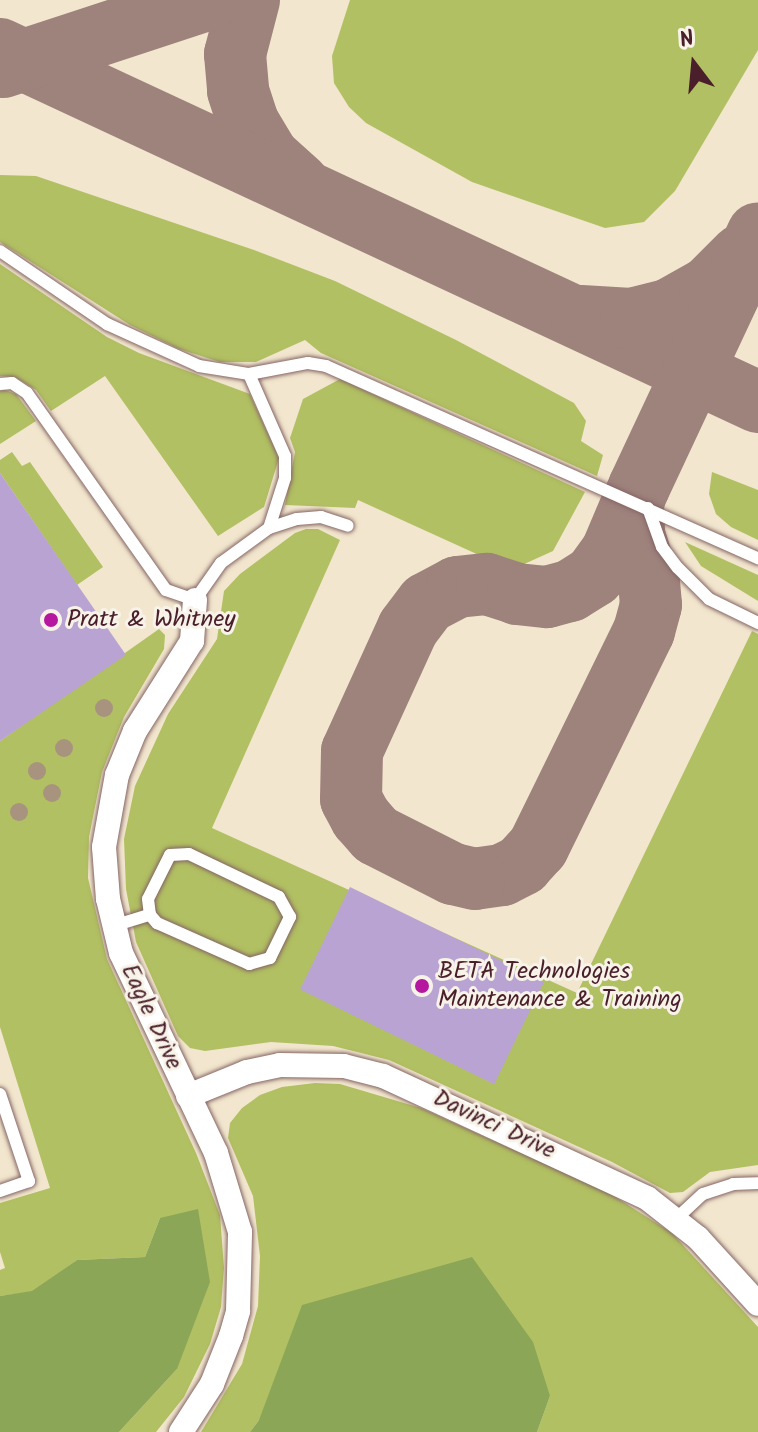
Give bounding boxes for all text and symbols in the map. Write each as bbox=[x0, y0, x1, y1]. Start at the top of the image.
text: N bbox=[676, 22, 699, 59]
north arrow bbox=[654, 24, 734, 104]
place label: Pratt & Whitney bbox=[67, 606, 235, 634]
marker: Pratt & Whitney bbox=[42, 611, 60, 629]
place label: BETA Technologies Maintenance & Training bbox=[438, 958, 682, 1014]
street label: Eagle Drive bbox=[114, 960, 188, 1074]
marker: BETA Technologies Maintenance & Training bbox=[413, 977, 431, 995]
street label: Davinci Drive bbox=[428, 1084, 560, 1166]

